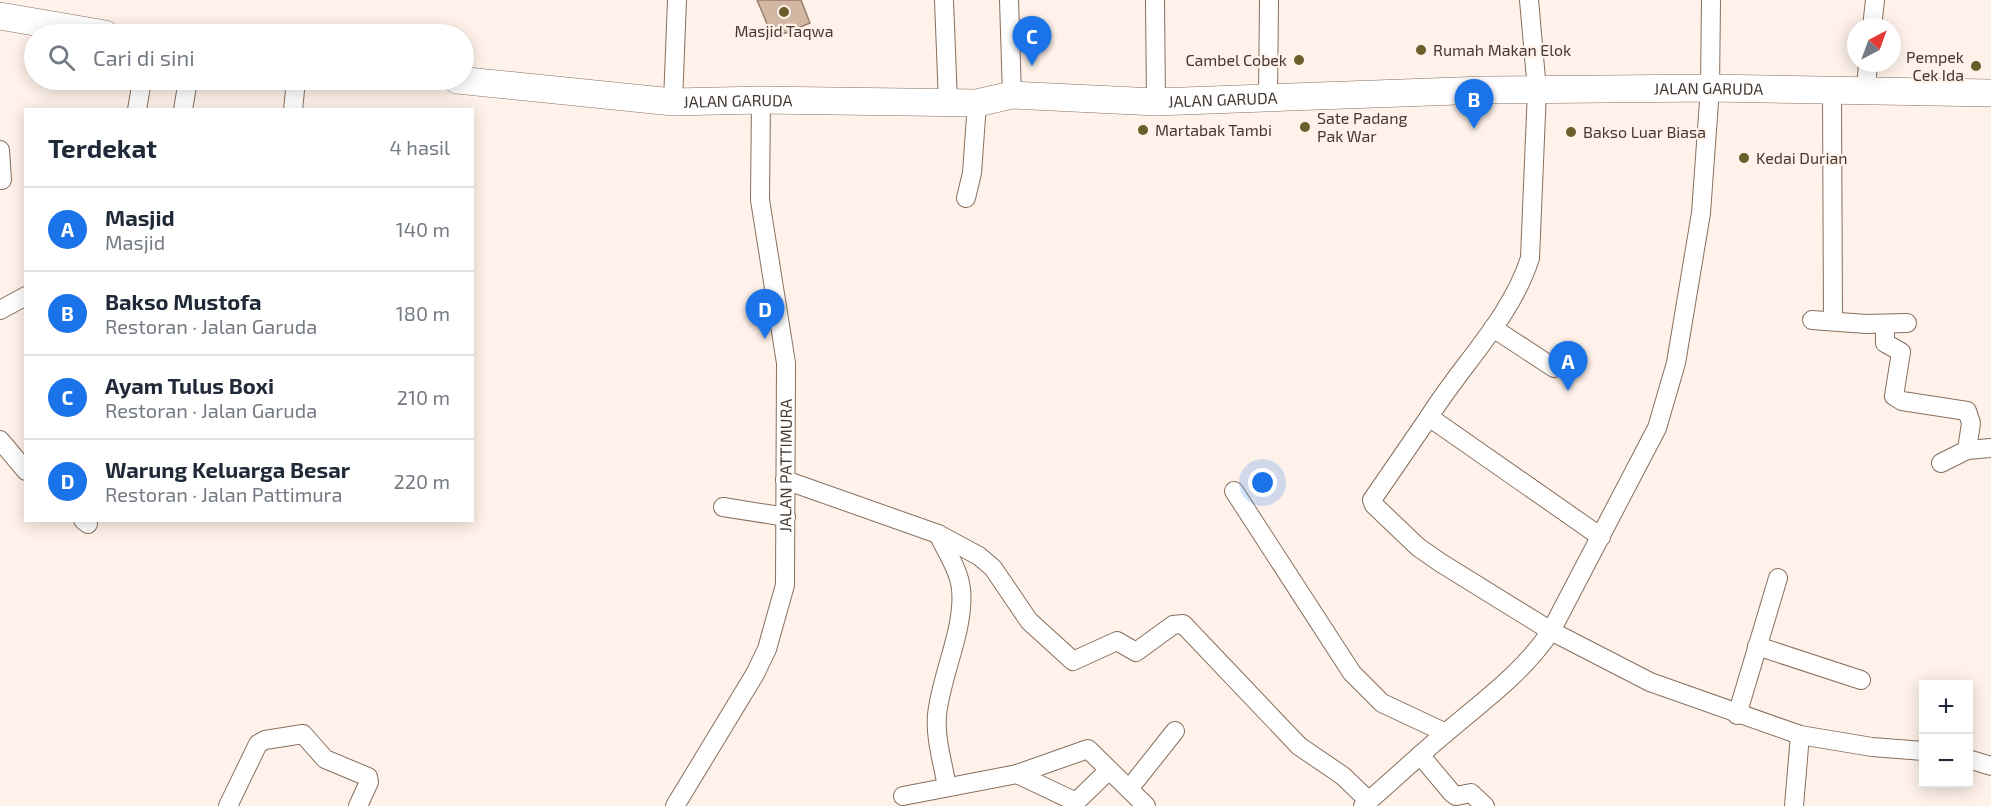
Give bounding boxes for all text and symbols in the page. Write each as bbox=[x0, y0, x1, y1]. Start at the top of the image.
marker: Masjid Taqwa bbox=[777, 5, 791, 19]
pin: C bbox=[1012, 16, 1052, 66]
north arrow bbox=[1847, 18, 1901, 72]
place label: Masjid Taqwa bbox=[735, 21, 833, 41]
search box bbox=[24, 24, 474, 90]
place label: Rumah Makan Elok bbox=[1433, 40, 1571, 59]
icon: search bbox=[45, 41, 78, 74]
marker: Rumah Makan Elok bbox=[1414, 43, 1428, 57]
text: Cari di sini bbox=[93, 44, 195, 70]
place label: Pempek Cek Ida bbox=[1906, 47, 1964, 84]
place label: Cambel Cobek bbox=[1185, 50, 1287, 69]
marker: Cambel Cobek bbox=[1292, 53, 1306, 67]
marker: Pempek Cek Ida bbox=[1969, 59, 1983, 73]
street label: JALAN GARUDA bbox=[1654, 78, 1764, 98]
pin: B bbox=[1454, 80, 1494, 129]
street label: JALAN GARUDA bbox=[1168, 88, 1278, 111]
street label: JALAN GARUDA bbox=[683, 90, 793, 111]
place label: Sate Padang Pak War bbox=[1317, 108, 1407, 145]
place label: Martabak Tambi bbox=[1155, 120, 1272, 139]
marker: Sate Padang Pak War bbox=[1298, 120, 1312, 134]
place label: Bakso Luar Biasa bbox=[1583, 122, 1706, 141]
marker: Martabak Tambi bbox=[1136, 123, 1150, 137]
marker: Bakso Luar Biasa bbox=[1564, 125, 1578, 139]
text: Terdekat bbox=[48, 132, 157, 163]
text: 4 hasil bbox=[390, 135, 450, 159]
place label: Kedai Durian bbox=[1756, 148, 1848, 167]
marker: Kedai Durian bbox=[1737, 151, 1751, 165]
text: Masjid bbox=[105, 204, 175, 230]
text: A bbox=[61, 217, 74, 241]
text: 140 m bbox=[396, 217, 450, 241]
text: Masjid bbox=[105, 230, 165, 254]
text: Bakso Mustofa bbox=[105, 288, 262, 314]
pin: D bbox=[746, 290, 784, 339]
text: B bbox=[61, 301, 74, 325]
text: 180 m bbox=[396, 301, 450, 325]
text: Restoran · Jalan Garuda bbox=[105, 314, 317, 338]
pin: A bbox=[1548, 342, 1588, 391]
text: Ayam Tulus Boxi bbox=[105, 372, 274, 398]
text: C bbox=[62, 385, 73, 409]
text: 210 m bbox=[397, 385, 450, 409]
text: Restoran · Jalan Garuda bbox=[105, 398, 317, 422]
street label: JALAN PATTIMURA bbox=[775, 399, 795, 532]
text: Warung Keluarga Besar bbox=[105, 456, 350, 482]
your location bbox=[1248, 468, 1277, 497]
text: D bbox=[61, 469, 74, 493]
text: 220 m bbox=[393, 469, 450, 493]
text: Restoran · Jalan Pattimura bbox=[105, 482, 343, 506]
map controls bbox=[1919, 680, 1973, 788]
button: + bbox=[1919, 680, 1973, 734]
button: − bbox=[1919, 734, 1973, 788]

